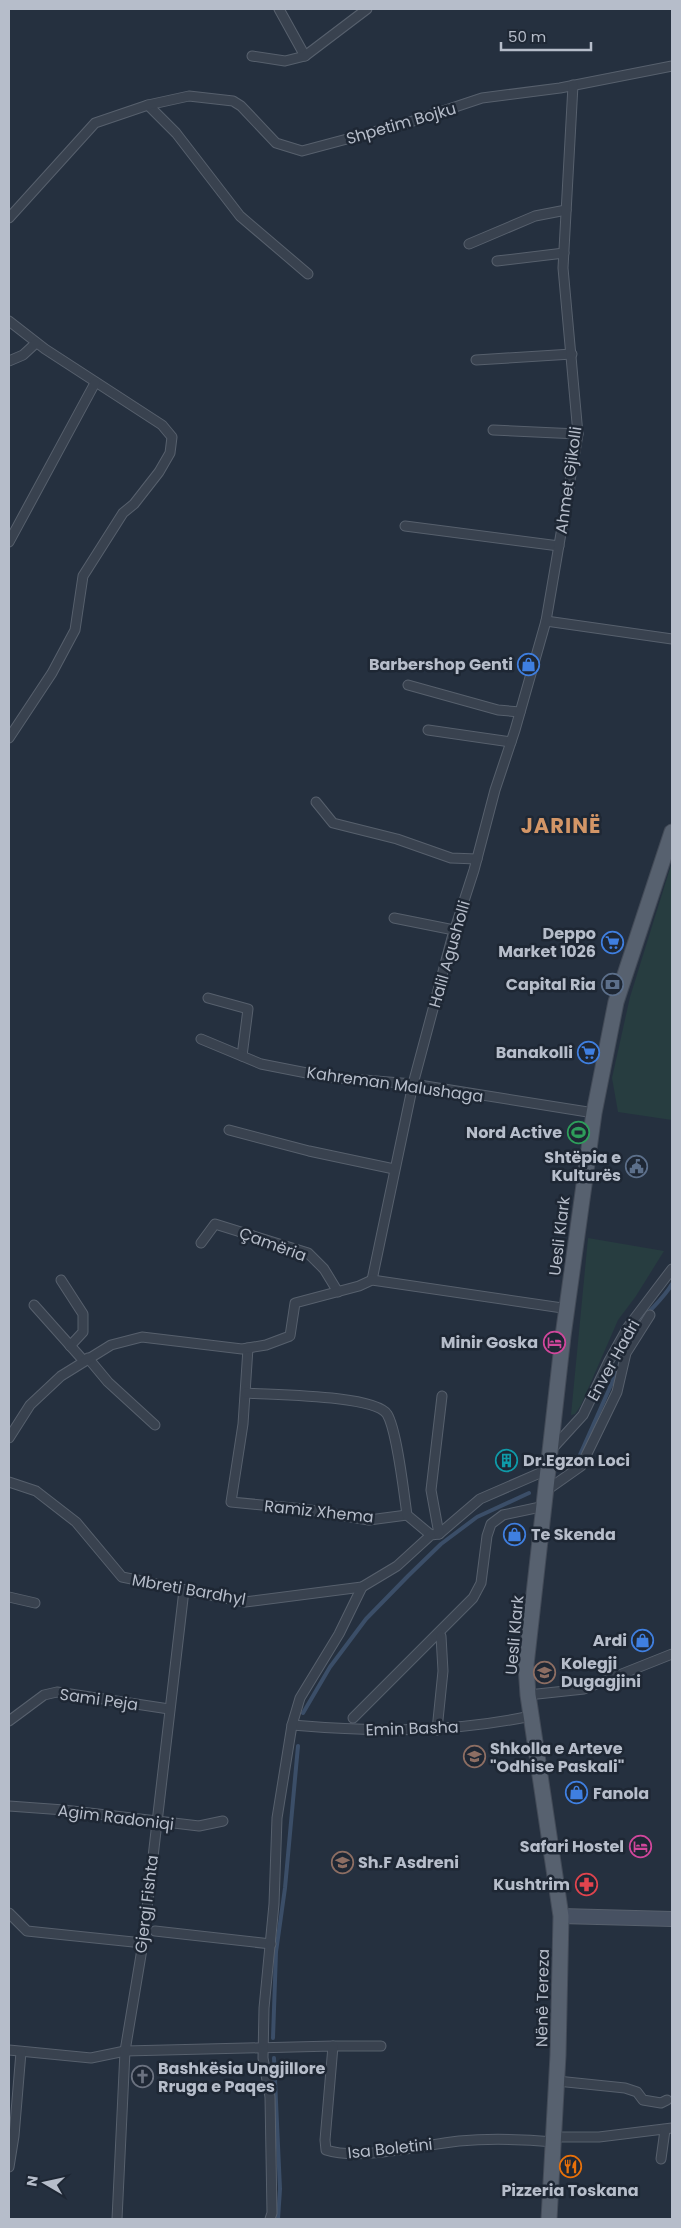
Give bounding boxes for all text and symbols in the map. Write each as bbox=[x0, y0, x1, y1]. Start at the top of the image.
scale bar bbox=[501, 20, 591, 52]
text: 50 m bbox=[508, 26, 546, 47]
street label: Shpetim Bojku bbox=[343, 97, 459, 150]
street label: Ahmet Gjikolli bbox=[550, 425, 587, 535]
shop icon: Barbershop Genti bbox=[517, 652, 541, 676]
place label: Barbershop Genti bbox=[369, 653, 513, 676]
district label: JARINË bbox=[521, 811, 601, 840]
street label: Halil Agusholli bbox=[423, 898, 476, 1010]
place label: Deppo Market 1026 bbox=[498, 922, 596, 963]
supermarket icon: Deppo Market 1026 bbox=[600, 930, 624, 954]
bank icon: Capital Ria bbox=[600, 972, 624, 996]
place label: Capital Ria bbox=[506, 973, 596, 996]
supermarket icon: Banakolli bbox=[577, 1040, 601, 1064]
place label: Banakolli bbox=[496, 1041, 573, 1064]
street label: Kahreman Malushaga bbox=[305, 1061, 485, 1108]
sports icon: Nord Active bbox=[566, 1120, 590, 1144]
place label: Nord Active bbox=[466, 1121, 562, 1144]
place label: Shtëpia e Kulturës bbox=[544, 1146, 621, 1187]
public building icon: Shtëpia e Kulturës bbox=[625, 1154, 649, 1178]
street label: Uesli Klark bbox=[543, 1194, 576, 1277]
street label: Çamëria bbox=[236, 1222, 310, 1267]
street label: Enver Hadri bbox=[582, 1315, 645, 1405]
hotel icon: Minir Goska bbox=[542, 1330, 566, 1354]
place label: Minir Goska bbox=[441, 1331, 538, 1354]
building icon: Dr.Egzon Loci bbox=[495, 1448, 519, 1472]
place label: Dr.Egzon Loci bbox=[523, 1449, 630, 1472]
street label: Ramiz Xhema bbox=[263, 1494, 375, 1529]
shop icon: Te Skenda bbox=[503, 1522, 527, 1546]
place label: Te Skenda bbox=[531, 1523, 616, 1546]
street label: Mbreti Bardhyl bbox=[130, 1568, 248, 1611]
street label: Uesli Klark bbox=[500, 1594, 529, 1676]
shop icon: Ardi bbox=[631, 1628, 655, 1652]
place label: Ardi bbox=[593, 1629, 627, 1652]
place label: Kolegji Dugagjini bbox=[561, 1652, 641, 1693]
school or university icon: Kolegji Dugagjini bbox=[533, 1660, 557, 1684]
street label: Sami Peja bbox=[58, 1683, 140, 1716]
street label: Emin Basha bbox=[365, 1715, 459, 1742]
place label: Shkolla e Arteve "Odhise Paskali" bbox=[490, 1737, 624, 1778]
school or university icon: Shkolla e Arteve "Odhise Paskali" bbox=[462, 1745, 486, 1769]
shop icon: Fanola bbox=[565, 1781, 589, 1805]
place label: Fanola bbox=[593, 1782, 649, 1805]
street label: Agim Radoniqi bbox=[57, 1799, 175, 1836]
hotel icon: Safari Hostel bbox=[628, 1834, 652, 1858]
place label: Safari Hostel bbox=[520, 1835, 624, 1858]
school or university icon: Sh.F Asdreni bbox=[330, 1850, 354, 1874]
place label: Sh.F Asdreni bbox=[358, 1851, 459, 1874]
street label: Gjergj Fishta bbox=[129, 1854, 164, 1954]
pharmacy icon: Kushtrim bbox=[574, 1872, 598, 1896]
place label: Kushtrim bbox=[493, 1873, 570, 1896]
street label: Nënë Tereza bbox=[530, 1949, 555, 2047]
place label: Bashkësia Ungjillore Rruga e Paqes bbox=[158, 2057, 326, 2098]
church icon: Bashkësia Ungjillore Rruga e Paqes bbox=[130, 2065, 154, 2089]
street label: Isa Boletini bbox=[346, 2133, 434, 2164]
restaurant icon: Pizzeria Toskana bbox=[558, 2154, 582, 2178]
north arrow bbox=[20, 2158, 70, 2208]
text: N bbox=[21, 2174, 43, 2188]
place label: Pizzeria Toskana bbox=[501, 2179, 639, 2202]

